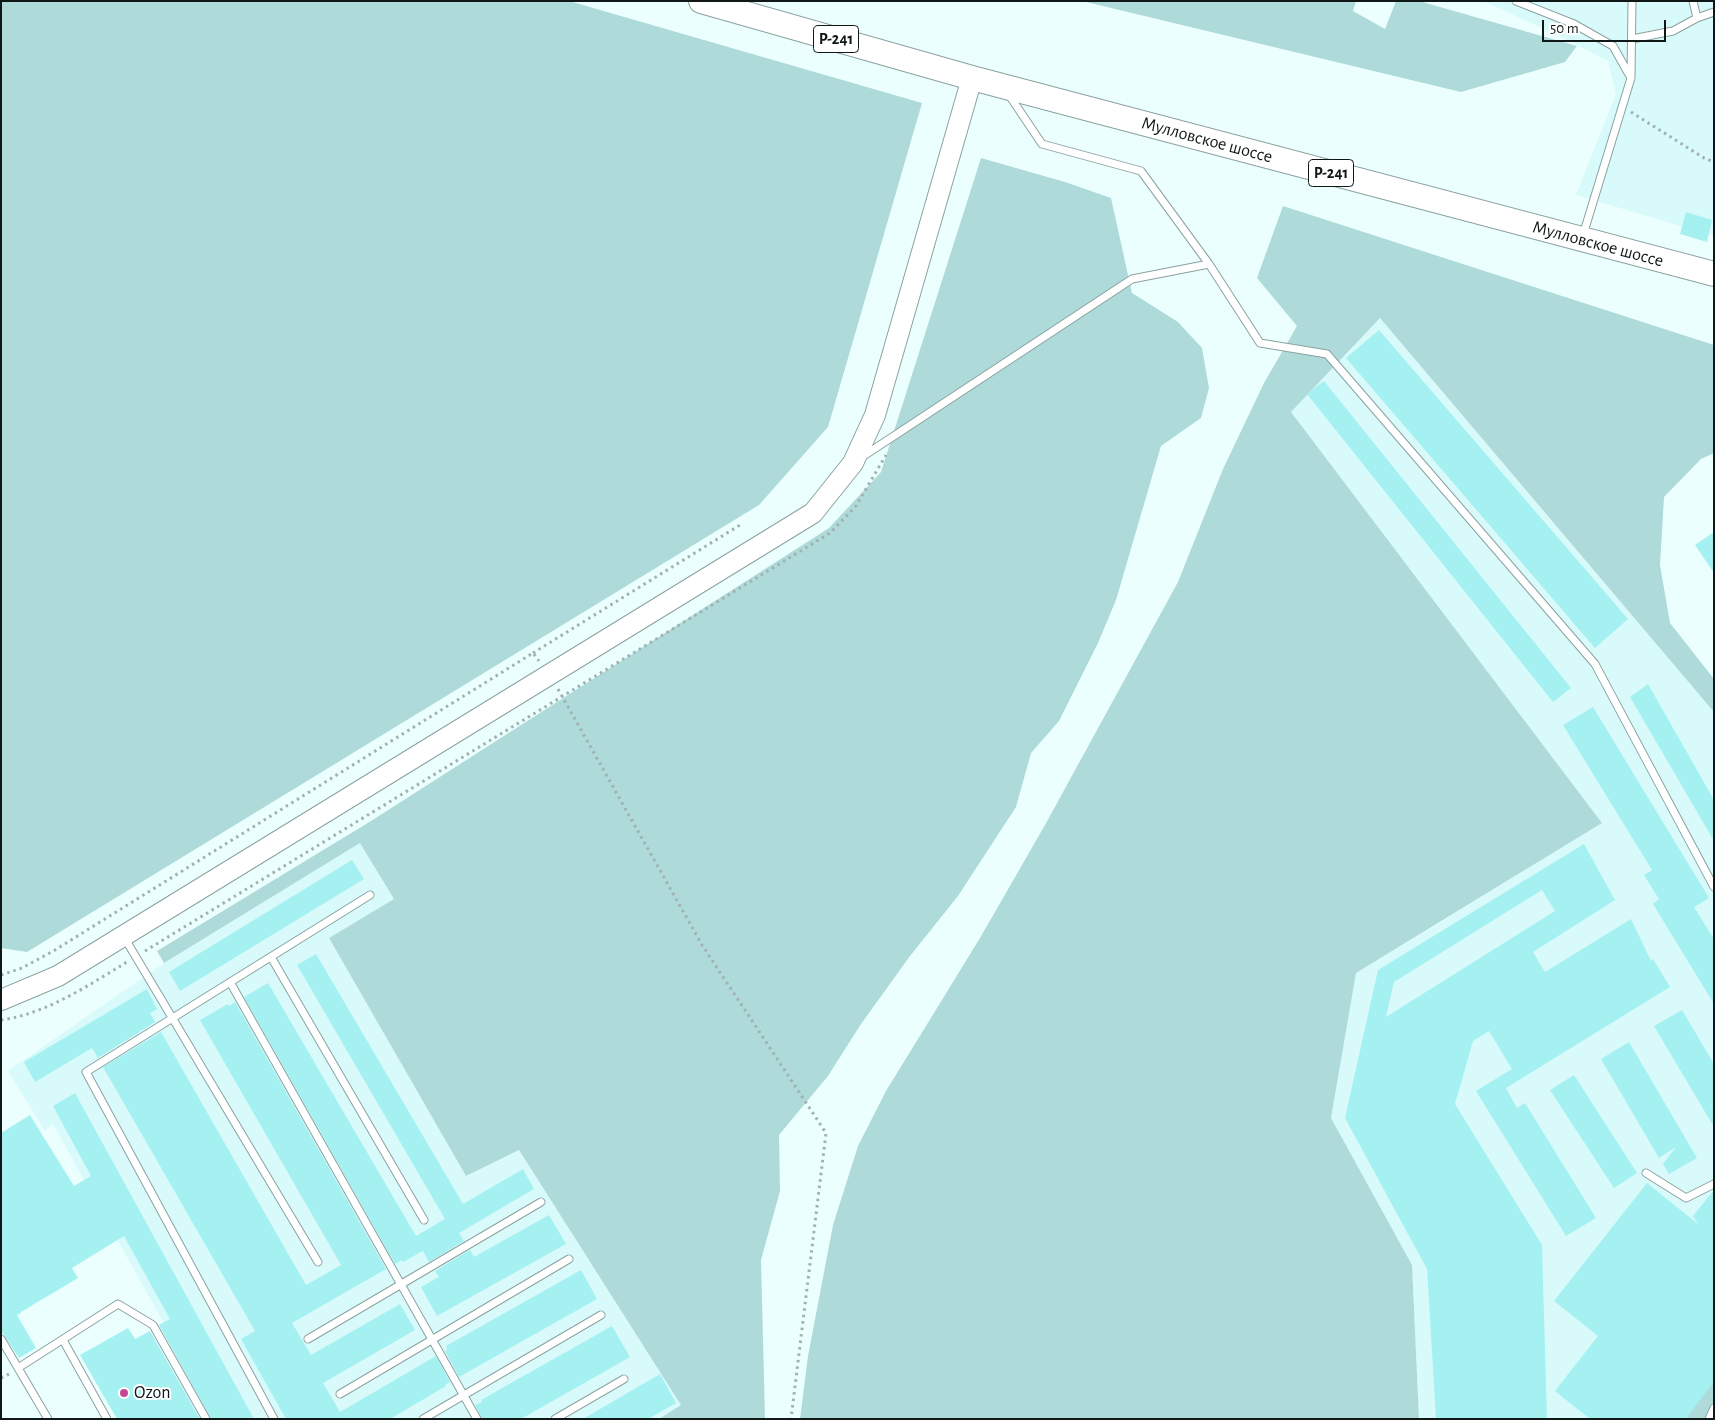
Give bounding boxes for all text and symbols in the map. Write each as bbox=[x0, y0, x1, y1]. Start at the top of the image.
scale bar bbox=[1545, 10, 1669, 42]
text: 50 m bbox=[1550, 21, 1579, 36]
road number: Р-241 bbox=[814, 26, 858, 52]
street label: Мулловское шоссе bbox=[1139, 112, 1275, 168]
road number: Р-241 bbox=[1308, 160, 1354, 187]
street label: Мулловское шоссе bbox=[1530, 216, 1666, 272]
place label: Ozon bbox=[134, 1382, 171, 1404]
marker: Ozon bbox=[118, 1387, 130, 1399]

